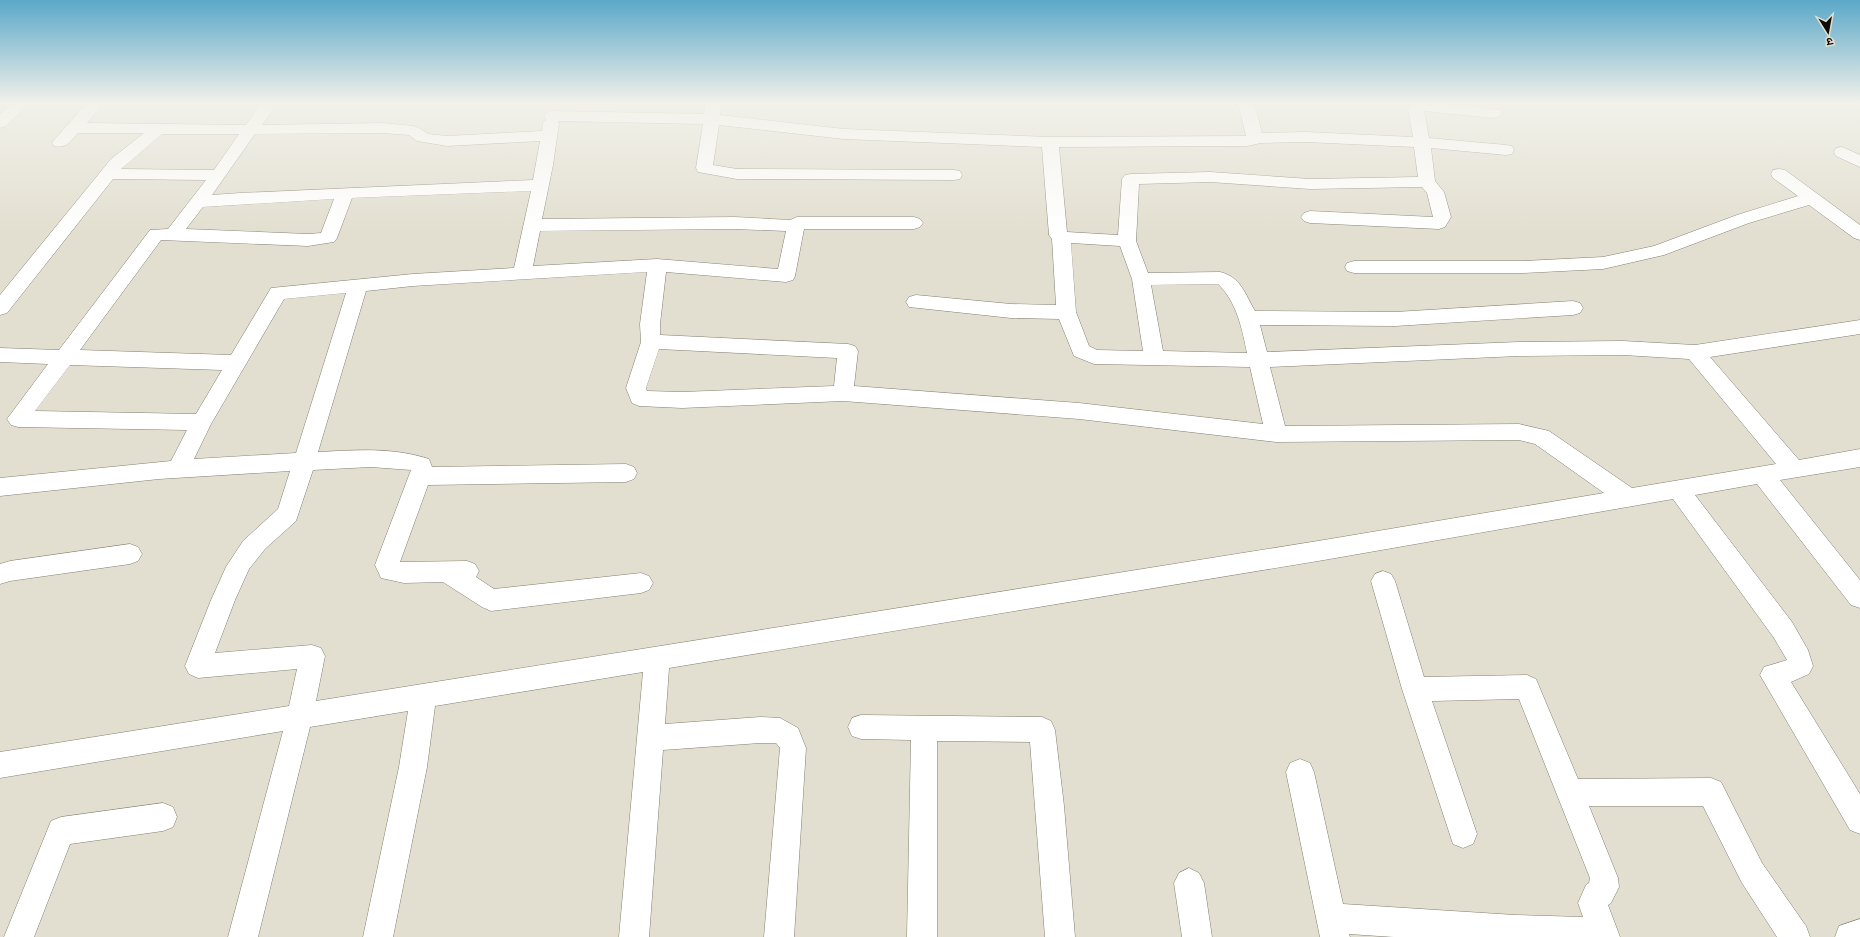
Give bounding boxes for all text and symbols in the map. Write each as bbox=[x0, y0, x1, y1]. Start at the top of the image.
north arrow bbox=[1808, 12, 1848, 52]
text: उ bbox=[1825, 35, 1834, 48]

